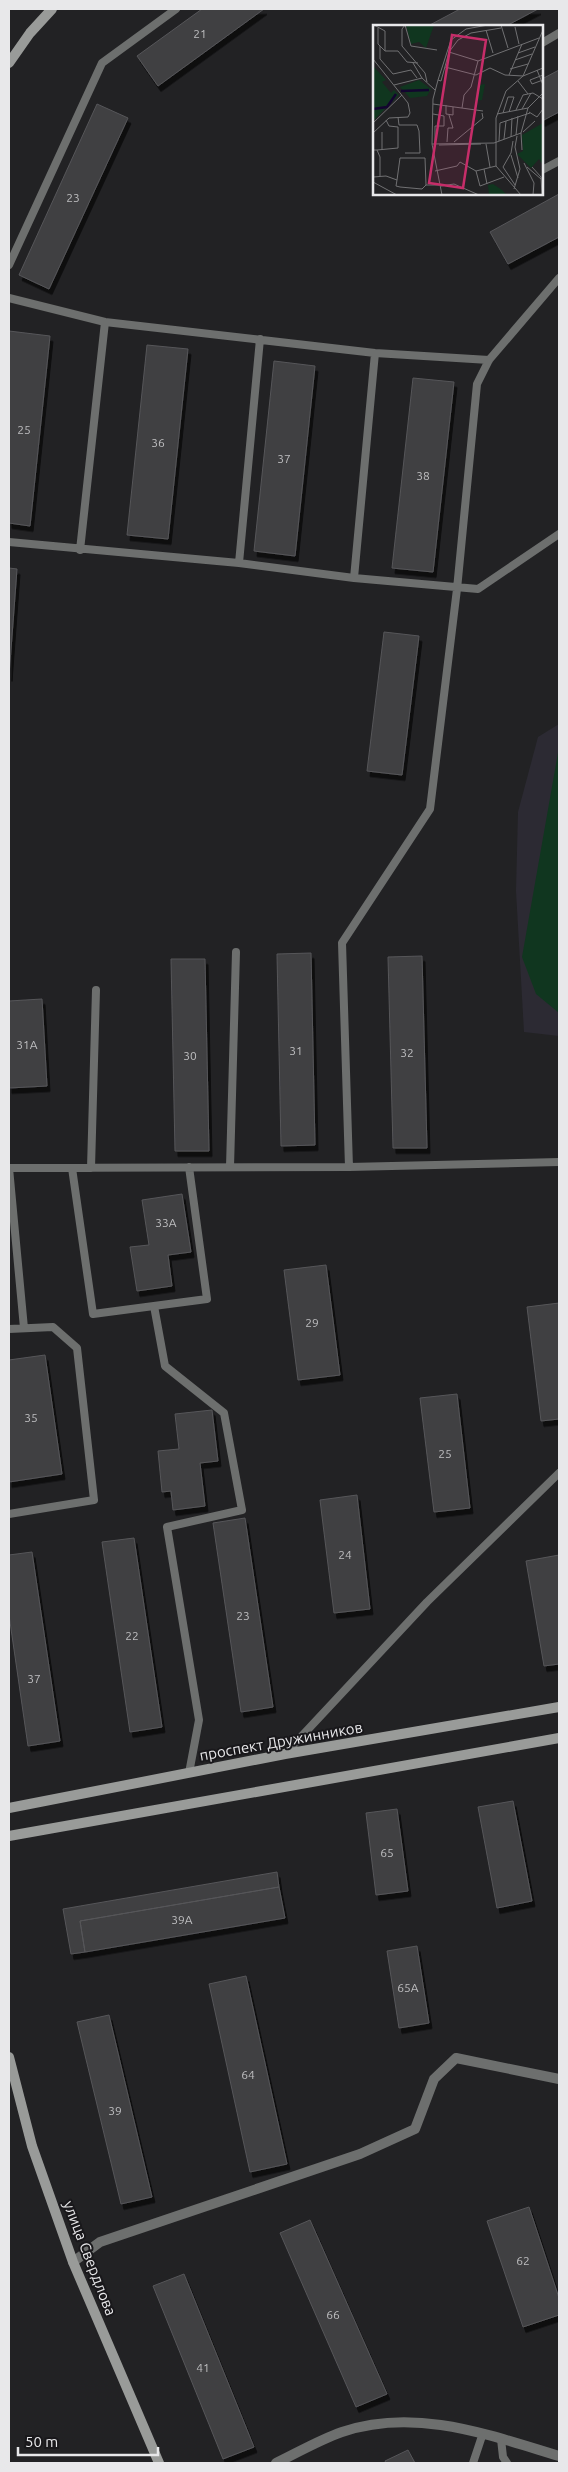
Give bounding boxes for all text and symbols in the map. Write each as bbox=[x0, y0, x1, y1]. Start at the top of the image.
inset map bbox=[373, 25, 543, 195]
house number: 21 bbox=[193, 27, 207, 40]
house number: 23 bbox=[66, 191, 80, 204]
house number: 25 bbox=[17, 423, 31, 436]
house number: 36 bbox=[151, 436, 165, 449]
house number: 37 bbox=[277, 452, 291, 465]
house number: 38 bbox=[416, 469, 430, 482]
house number: 31А bbox=[16, 1038, 38, 1051]
house number: 31 bbox=[289, 1044, 303, 1057]
house number: 32 bbox=[400, 1046, 414, 1059]
house number: 30 bbox=[183, 1049, 197, 1062]
house number: 33А bbox=[155, 1216, 177, 1229]
house number: 29 bbox=[305, 1316, 319, 1329]
house number: 35 bbox=[24, 1411, 38, 1424]
house number: 25 bbox=[438, 1447, 452, 1460]
house number: 24 bbox=[338, 1548, 352, 1561]
house number: 23 bbox=[236, 1609, 250, 1622]
house number: 22 bbox=[125, 1629, 139, 1642]
house number: 37 bbox=[27, 1672, 41, 1685]
street label: проспект Дружинников bbox=[198, 1718, 364, 1764]
house number: 65 bbox=[380, 1846, 394, 1859]
house number: 39А bbox=[171, 1913, 193, 1926]
house number: 65А bbox=[397, 1981, 419, 1994]
house number: 64 bbox=[241, 2068, 255, 2081]
house number: 39 bbox=[108, 2104, 122, 2117]
street label: улица Свердлова bbox=[60, 2198, 120, 2318]
house number: 62 bbox=[516, 2254, 530, 2267]
house number: 66 bbox=[326, 2308, 340, 2321]
house number: 41 bbox=[196, 2361, 210, 2374]
scale bar bbox=[18, 2424, 158, 2456]
text: 50 m bbox=[25, 2433, 58, 2450]

